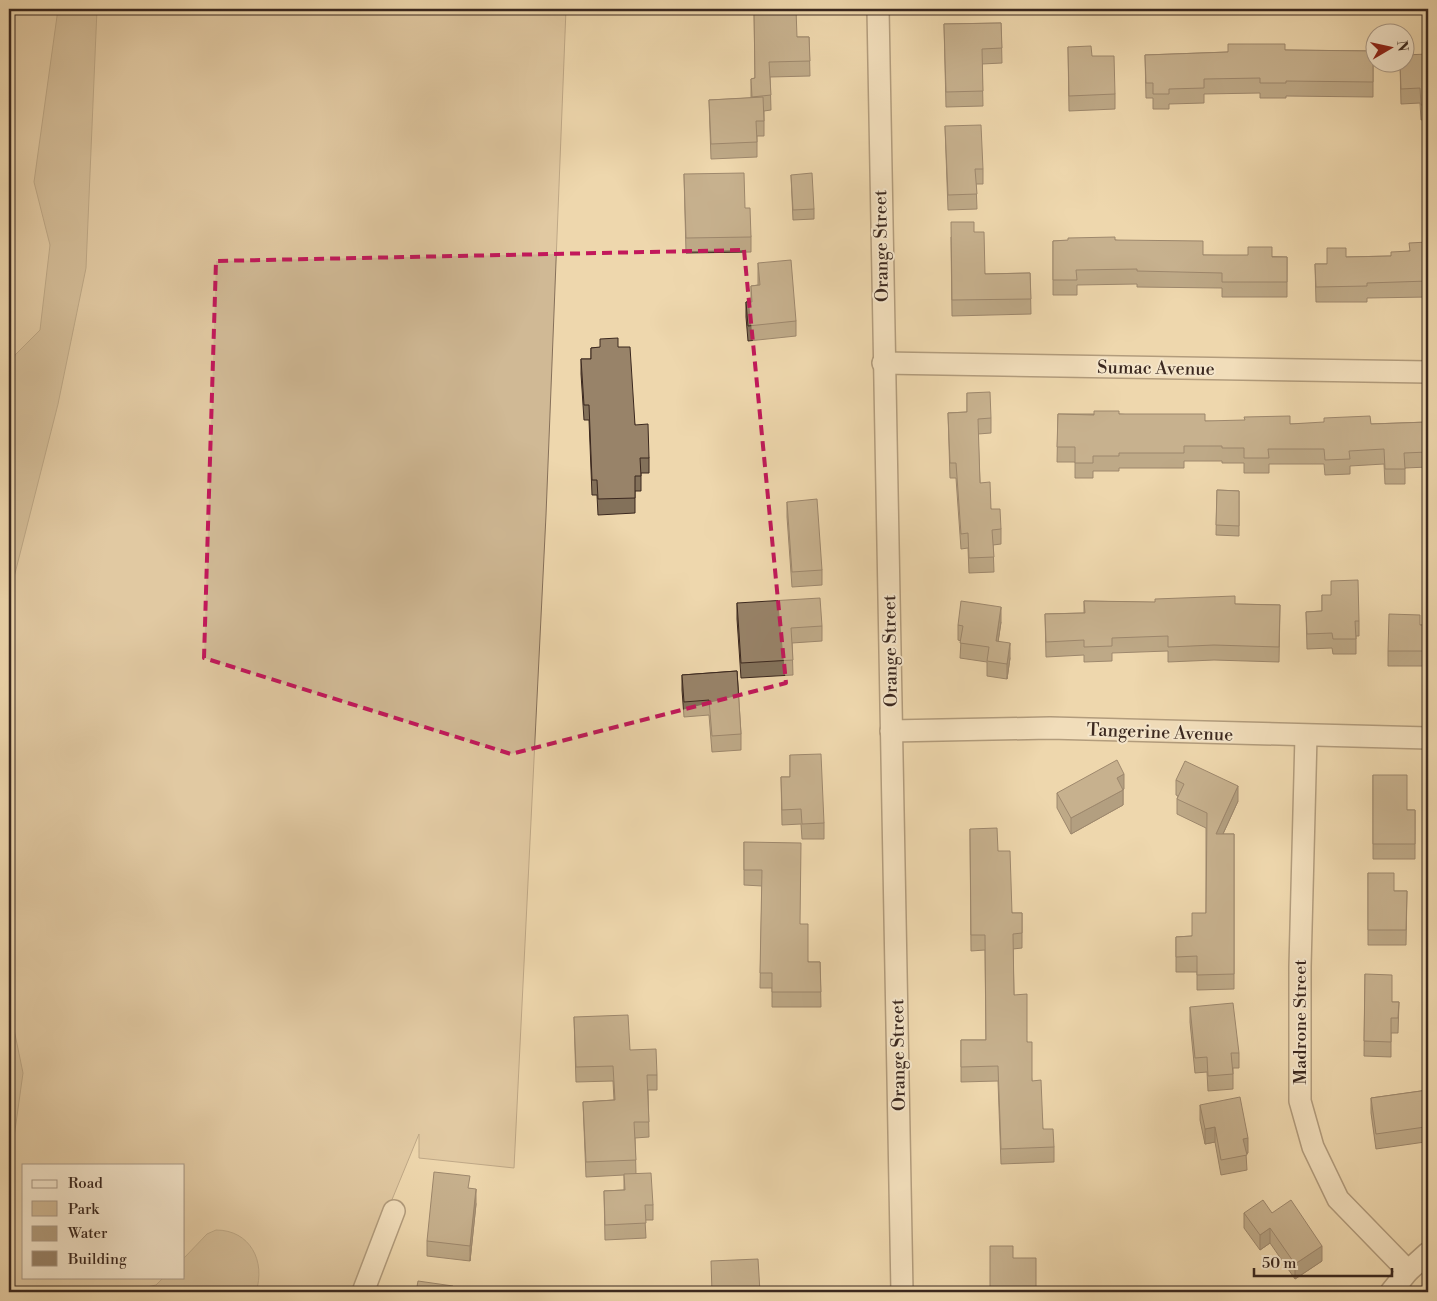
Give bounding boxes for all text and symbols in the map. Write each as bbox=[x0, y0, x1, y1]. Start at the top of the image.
north arrow bbox=[1364, 22, 1414, 72]
text: N bbox=[1392, 39, 1412, 53]
street label: Orange Street bbox=[869, 189, 894, 302]
street label: Sumac Avenue bbox=[1097, 356, 1215, 381]
street label: Orange Street bbox=[878, 594, 903, 707]
street label: Tangerine Avenue bbox=[1086, 718, 1234, 747]
street label: Madrone Street bbox=[1289, 959, 1312, 1085]
street label: Orange Street bbox=[886, 998, 911, 1111]
legend bbox=[22, 1164, 185, 1278]
text: Road bbox=[68, 1174, 103, 1193]
text: Park bbox=[68, 1200, 100, 1219]
text: Water bbox=[67, 1224, 108, 1243]
scale bar bbox=[1254, 1246, 1392, 1278]
text: Building bbox=[67, 1250, 127, 1269]
text: 50 m bbox=[1262, 1254, 1296, 1273]

